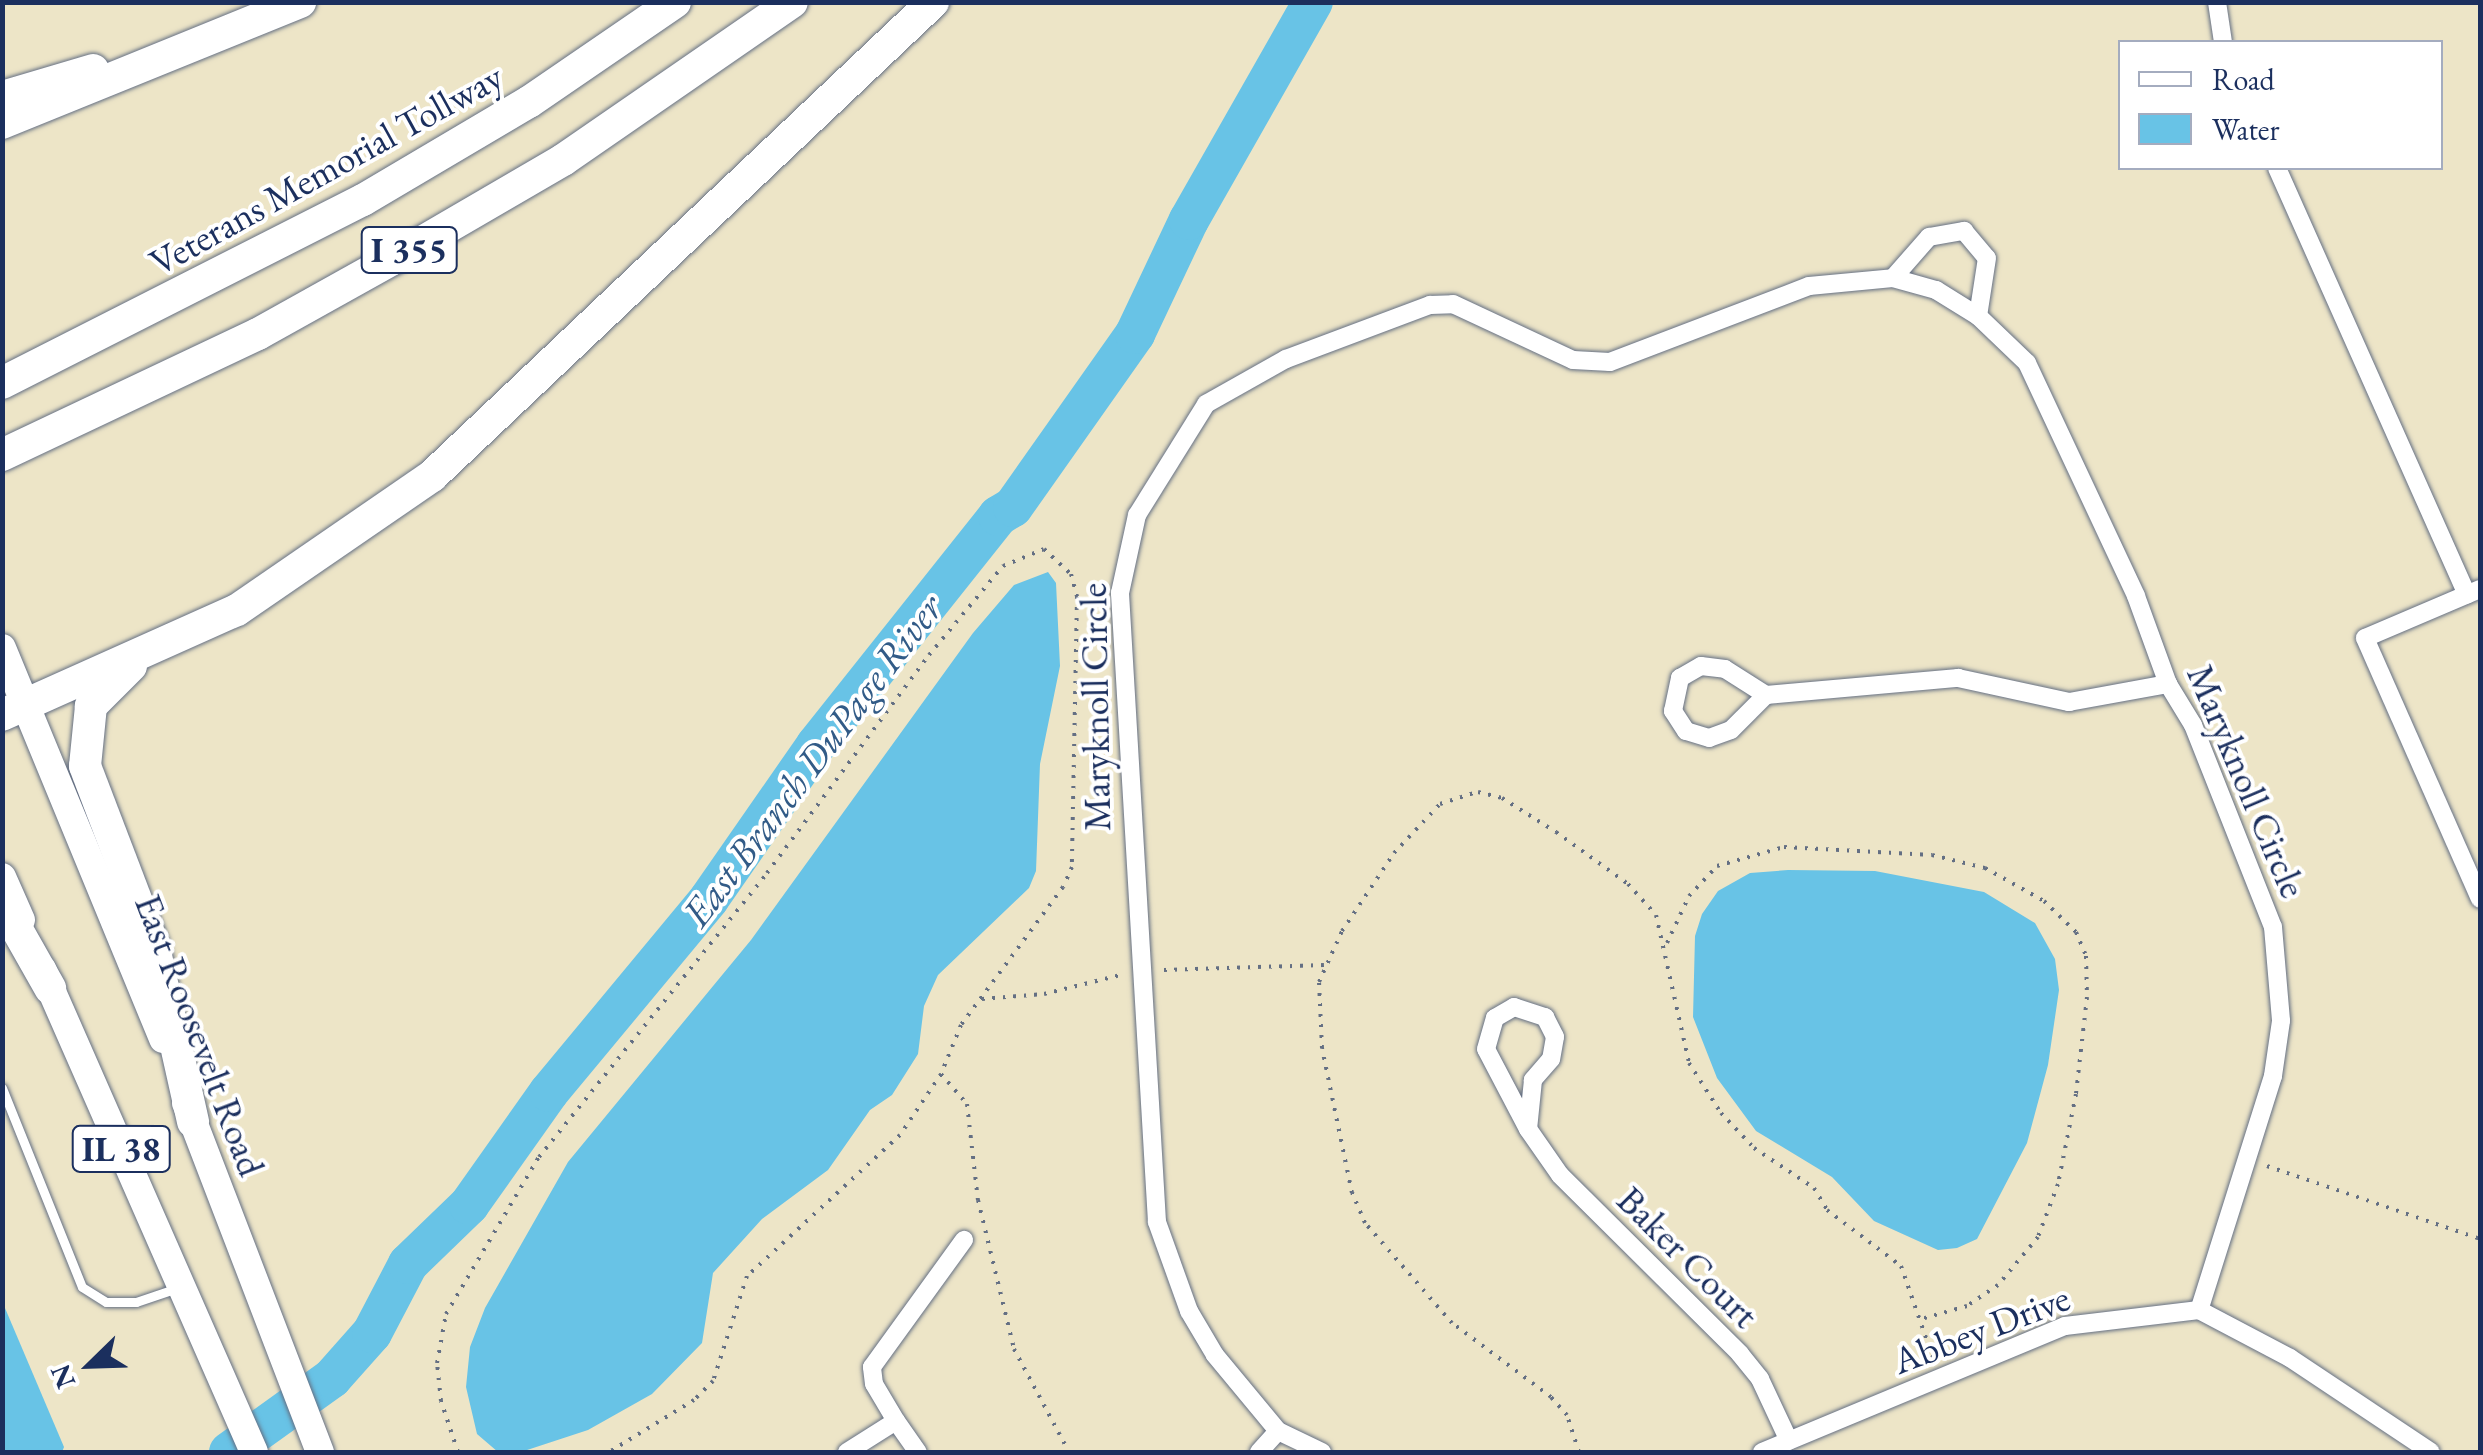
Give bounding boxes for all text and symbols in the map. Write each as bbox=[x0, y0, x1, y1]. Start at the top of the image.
legend bbox=[2118, 40, 2443, 170]
street label: Veterans Memorial Tollway bbox=[142, 53, 510, 285]
text: Road bbox=[2212, 60, 2275, 99]
text: Water bbox=[2212, 110, 2280, 149]
road number: I 355 bbox=[359, 220, 459, 280]
street label: Maryknoll Circle bbox=[1070, 582, 1120, 832]
water label: East Branch DuPage River bbox=[672, 585, 952, 935]
street label: Maryknoll Circle bbox=[2177, 658, 2317, 904]
street label: East Roosevelt Road bbox=[125, 888, 275, 1182]
road number: IL 38 bbox=[71, 1119, 171, 1179]
street label: Baker Court bbox=[1608, 1177, 1768, 1337]
street label: Abbey Drive bbox=[1886, 1274, 2076, 1384]
north arrow bbox=[40, 1315, 140, 1415]
text: N bbox=[41, 1359, 83, 1394]

